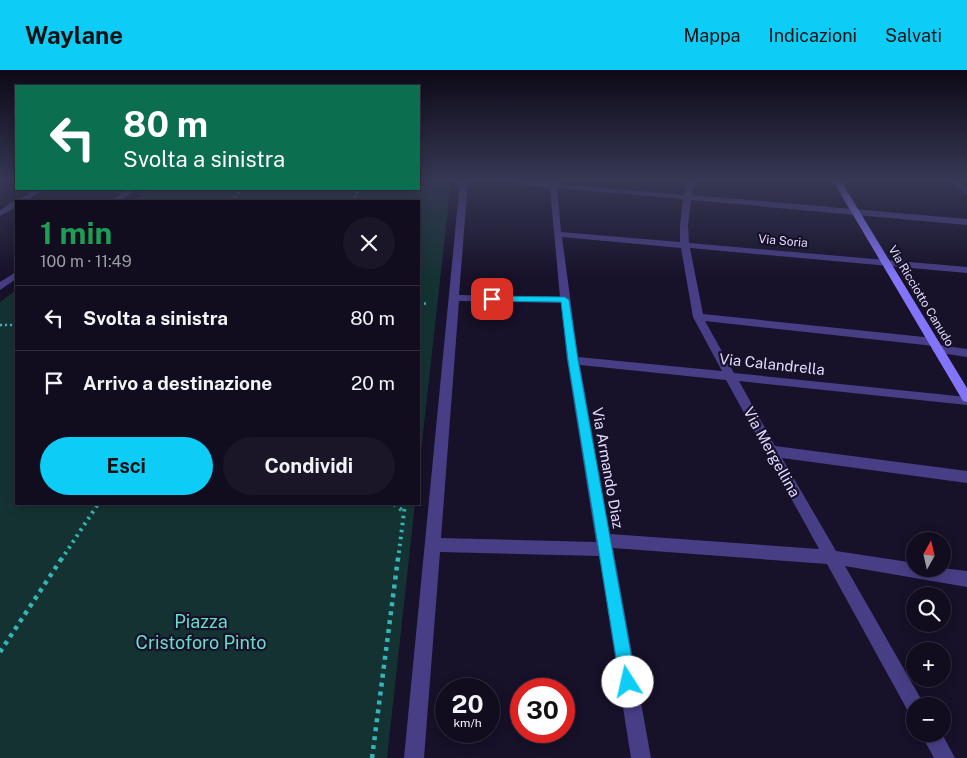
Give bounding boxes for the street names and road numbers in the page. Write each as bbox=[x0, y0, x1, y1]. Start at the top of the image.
street label: Via Soria bbox=[758, 232, 808, 250]
street label: Via Ricciotto Canudo bbox=[885, 243, 957, 349]
street label: Via Calandrella bbox=[718, 350, 826, 378]
street label: Via Mergellina bbox=[740, 404, 804, 500]
street label: Via Armando Diaz bbox=[589, 406, 627, 530]

